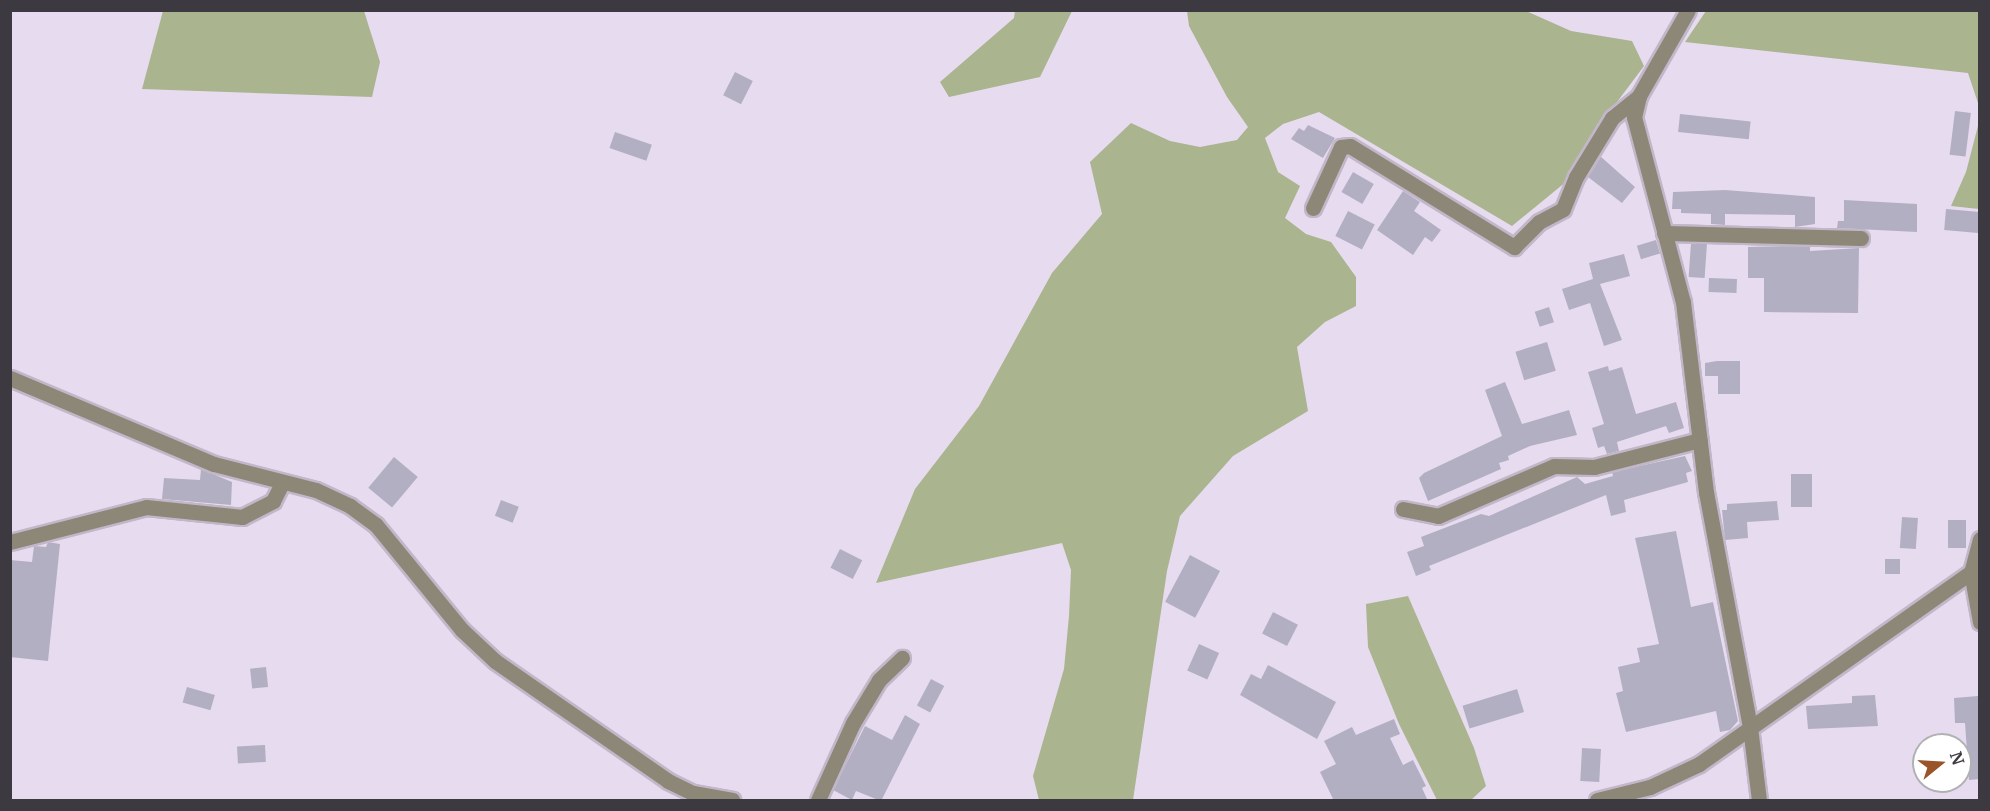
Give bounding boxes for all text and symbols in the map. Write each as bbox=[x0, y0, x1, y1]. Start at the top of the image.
north arrow bbox=[1912, 733, 1972, 793]
text: N bbox=[1946, 749, 1969, 767]

